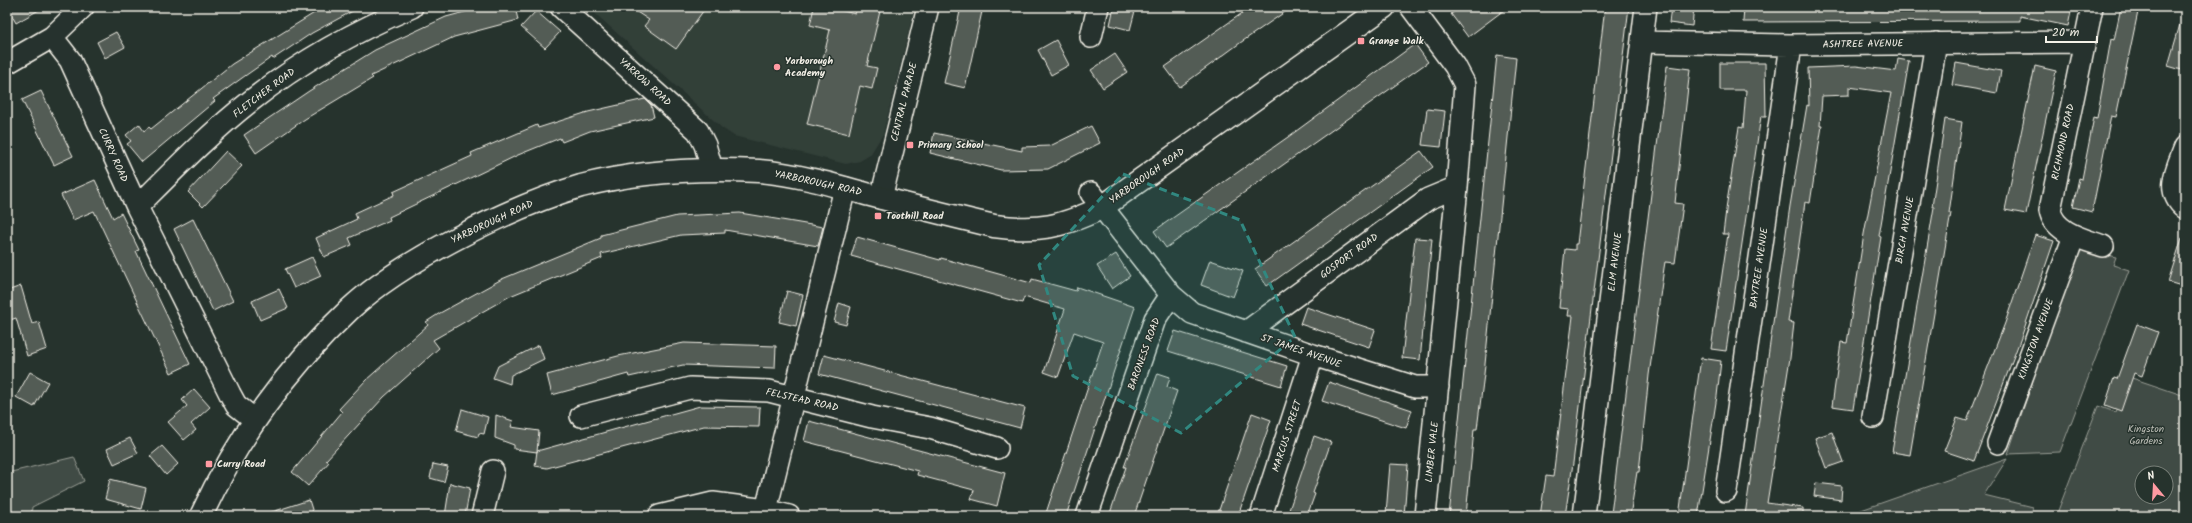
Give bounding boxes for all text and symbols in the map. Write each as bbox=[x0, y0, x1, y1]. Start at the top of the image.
scale bar bbox=[2046, 18, 2097, 44]
text: 20 m bbox=[2052, 23, 2080, 42]
place label: Grange Walk bbox=[1369, 33, 1424, 49]
street label: ASHTREE AVENUE bbox=[1822, 35, 1905, 53]
marker: Grange Walk bbox=[1356, 36, 1366, 46]
place label: Yarborough Academy bbox=[785, 53, 833, 81]
street label: YARROW ROAD bbox=[615, 54, 675, 110]
street label: CENTRAL PARADE bbox=[886, 60, 922, 143]
marker: Yarborough Academy bbox=[772, 62, 782, 72]
street label: FLETCHER ROAD bbox=[229, 64, 299, 122]
street label: RICHMOND ROAD bbox=[2047, 102, 2079, 182]
street label: CURRY ROAD bbox=[94, 125, 132, 185]
place label: Primary School bbox=[918, 137, 984, 153]
marker: Primary School bbox=[905, 140, 915, 150]
street label: YARBOROUGH ROAD bbox=[1106, 143, 1189, 208]
street label: YARBOROUGH ROAD bbox=[773, 166, 864, 200]
street label: BIRCH AVENUE bbox=[1891, 194, 1919, 265]
street label: YARBOROUGH ROAD bbox=[448, 196, 536, 248]
place label: Toothill Road bbox=[886, 208, 944, 224]
marker: Toothill Road bbox=[873, 211, 883, 221]
street label: BAYTREE AVENUE bbox=[1745, 226, 1773, 309]
street label: GOSPORT ROAD bbox=[1316, 229, 1382, 283]
street label: ELM AVENUE bbox=[1603, 231, 1627, 292]
street label: KINGSTON AVENUE bbox=[2014, 295, 2058, 382]
street label: BARONESS ROAD bbox=[1123, 315, 1165, 393]
street label: ST JAMES AVENUE bbox=[1259, 330, 1345, 373]
street label: FELSTEAD ROAD bbox=[764, 384, 840, 416]
street label: MARCUS STREET bbox=[1268, 396, 1307, 474]
street label: LIMBER VALE bbox=[1421, 420, 1443, 483]
park label: Kingston Gardens bbox=[2128, 421, 2164, 449]
place label: Curry Road bbox=[217, 456, 266, 472]
marker: Curry Road bbox=[204, 459, 214, 469]
north arrow bbox=[2134, 465, 2174, 505]
text: N bbox=[2145, 467, 2157, 486]

